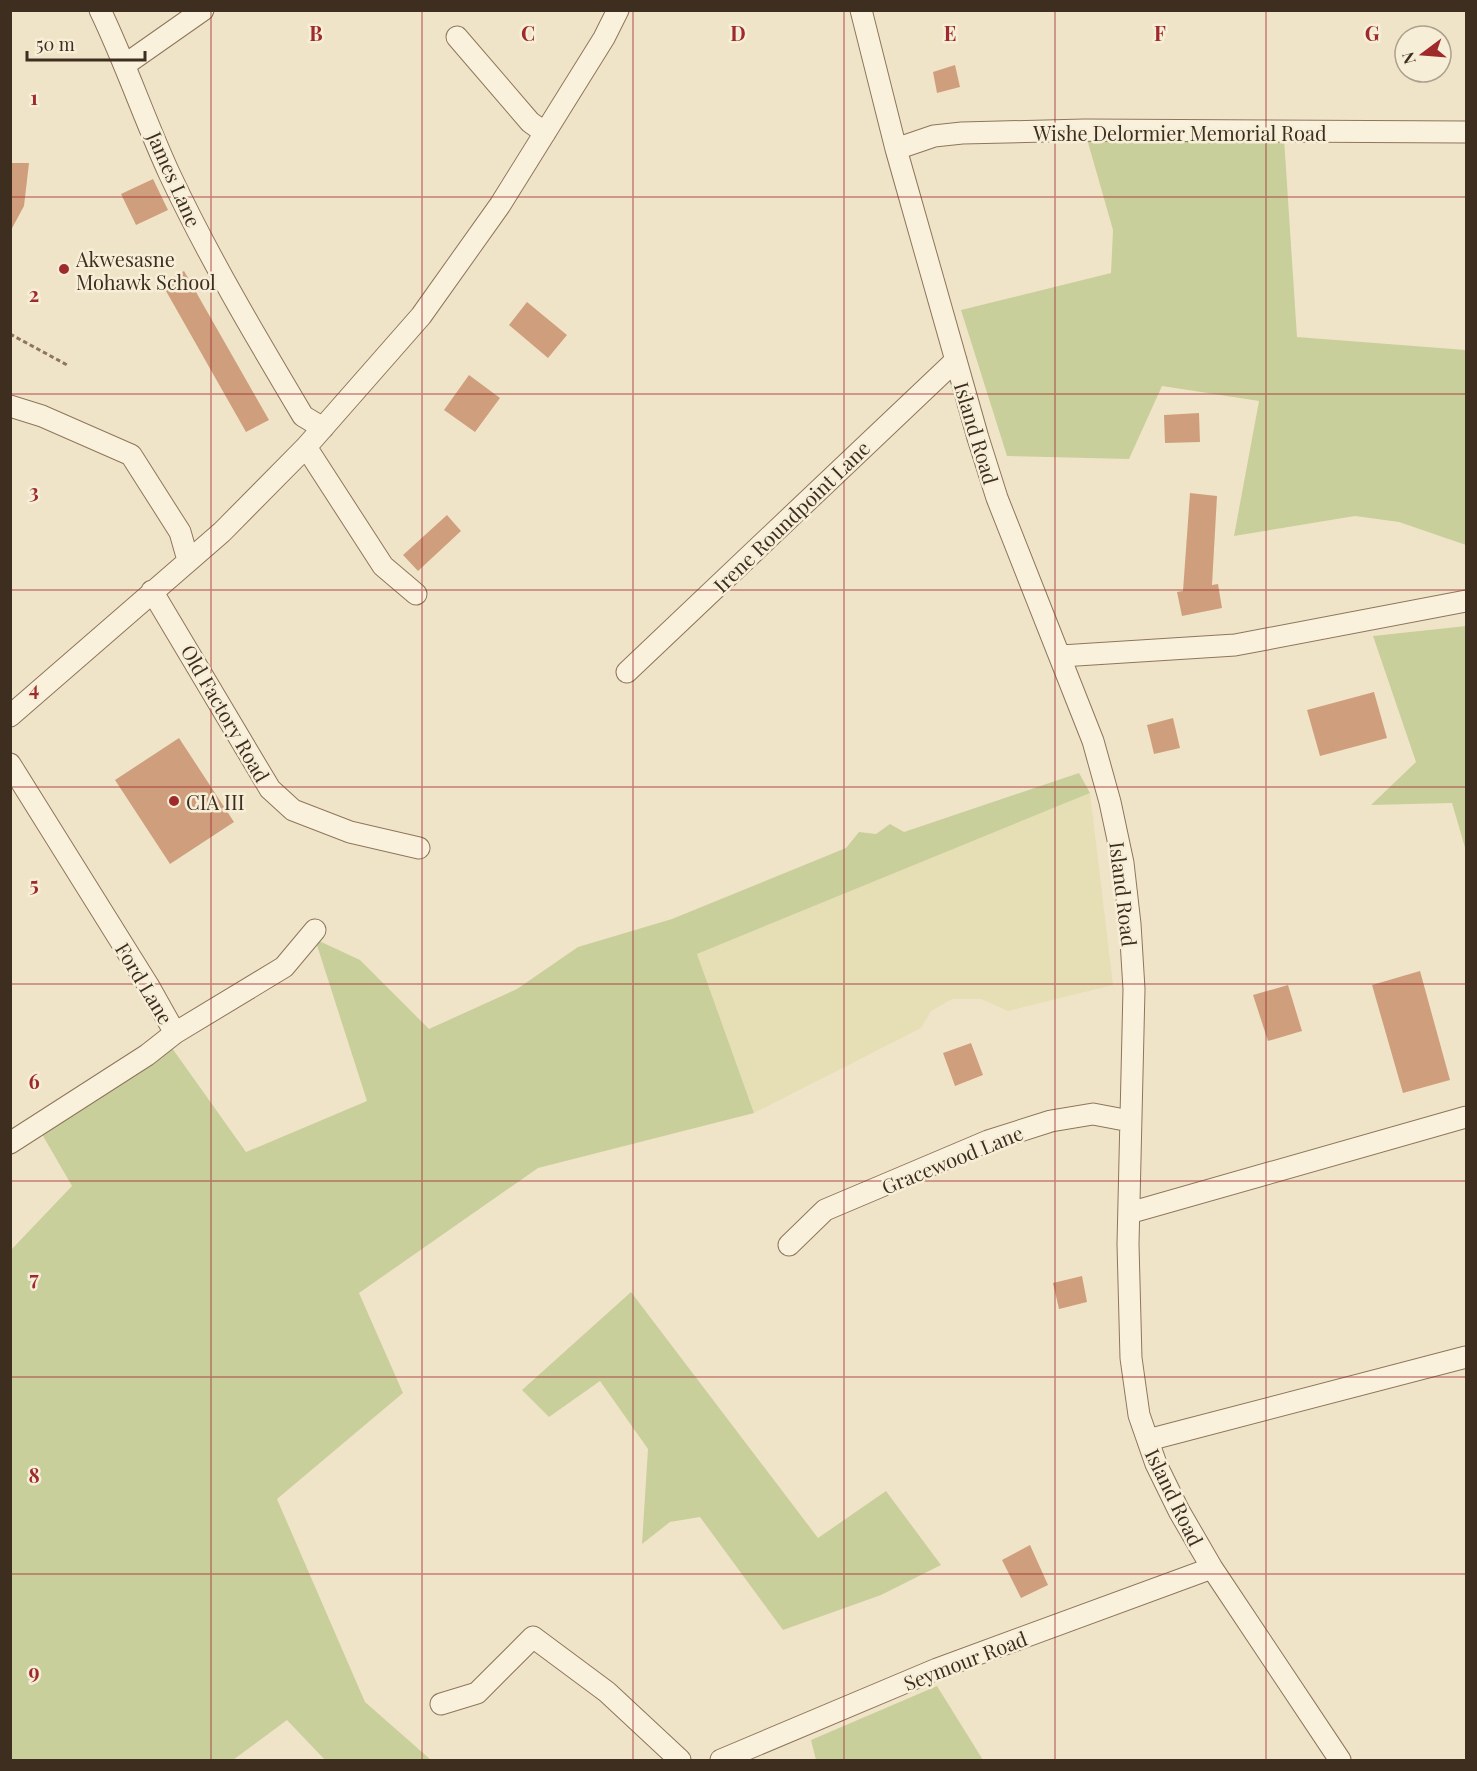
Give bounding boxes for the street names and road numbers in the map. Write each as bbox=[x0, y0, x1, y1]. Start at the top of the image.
street label: Wishe Delormier Memorial Road bbox=[1032, 119, 1327, 146]
street label: James Lane bbox=[142, 126, 208, 231]
street label: Island Road bbox=[949, 379, 1005, 488]
street label: Irene Roundpoint Lane bbox=[707, 434, 875, 598]
street label: Old Factory Road bbox=[176, 639, 277, 787]
street label: Island Road bbox=[1104, 840, 1144, 948]
street label: Ford Lane bbox=[110, 937, 180, 1029]
street label: Gracewood Lane bbox=[877, 1118, 1027, 1200]
street label: Island Road bbox=[1140, 1444, 1210, 1551]
street label: Seymour Road bbox=[899, 1624, 1031, 1696]

